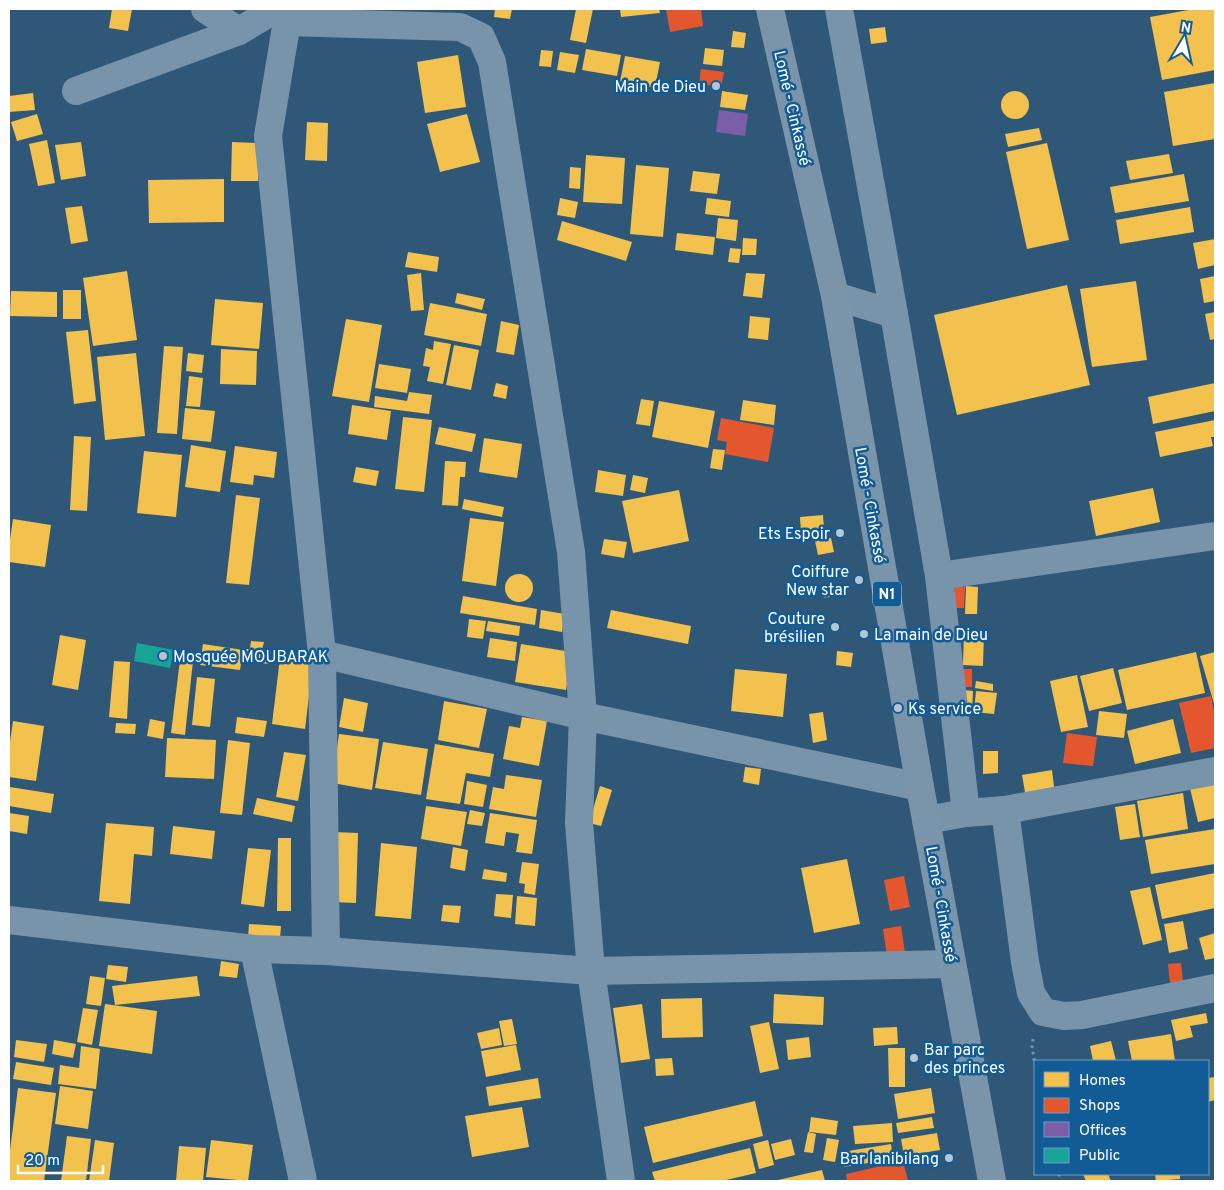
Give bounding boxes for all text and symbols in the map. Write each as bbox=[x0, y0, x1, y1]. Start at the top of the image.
north arrow bbox=[1159, 15, 1209, 65]
text: N bbox=[1179, 19, 1192, 38]
street label: Lomé - Cinkassé bbox=[768, 49, 814, 168]
place label: Main de Dieu bbox=[614, 78, 706, 98]
marker: Main de Dieu bbox=[710, 80, 722, 92]
street label: Lomé - Cinkassé bbox=[849, 446, 889, 565]
place label: Ets Espoir bbox=[758, 525, 830, 545]
marker: Ets Espoir bbox=[834, 527, 846, 539]
place label: Coiffure New star bbox=[786, 563, 849, 601]
marker: Coiffure New star bbox=[853, 574, 865, 586]
road number: N1 bbox=[873, 582, 901, 606]
place label: Couture brésilien bbox=[764, 610, 825, 648]
marker: Couture brésilien bbox=[829, 621, 841, 633]
place label: La main de Dieu bbox=[874, 626, 988, 646]
marker: La main de Dieu bbox=[858, 628, 870, 640]
place label: Mosquée MOUBARAK bbox=[173, 648, 328, 668]
marker: Mosquée MOUBARAK bbox=[157, 650, 169, 662]
place label: Ks service bbox=[908, 700, 981, 720]
marker: Ks service bbox=[892, 702, 904, 714]
street label: Lomé - Cinkassé bbox=[920, 845, 960, 964]
place label: Bar parc des princes bbox=[924, 1041, 1005, 1079]
marker: Bar parc des princes bbox=[908, 1052, 920, 1064]
legend bbox=[1034, 1060, 1209, 1175]
text: Homes bbox=[1079, 1072, 1126, 1091]
text: Shops bbox=[1079, 1097, 1120, 1116]
text: Offices bbox=[1079, 1122, 1126, 1141]
scale bar bbox=[18, 1142, 102, 1174]
text: Public bbox=[1079, 1147, 1120, 1166]
place label: Bar lanibilang bbox=[840, 1150, 939, 1170]
text: 20 m bbox=[25, 1152, 60, 1171]
marker: Bar lanibilang bbox=[943, 1152, 955, 1164]

